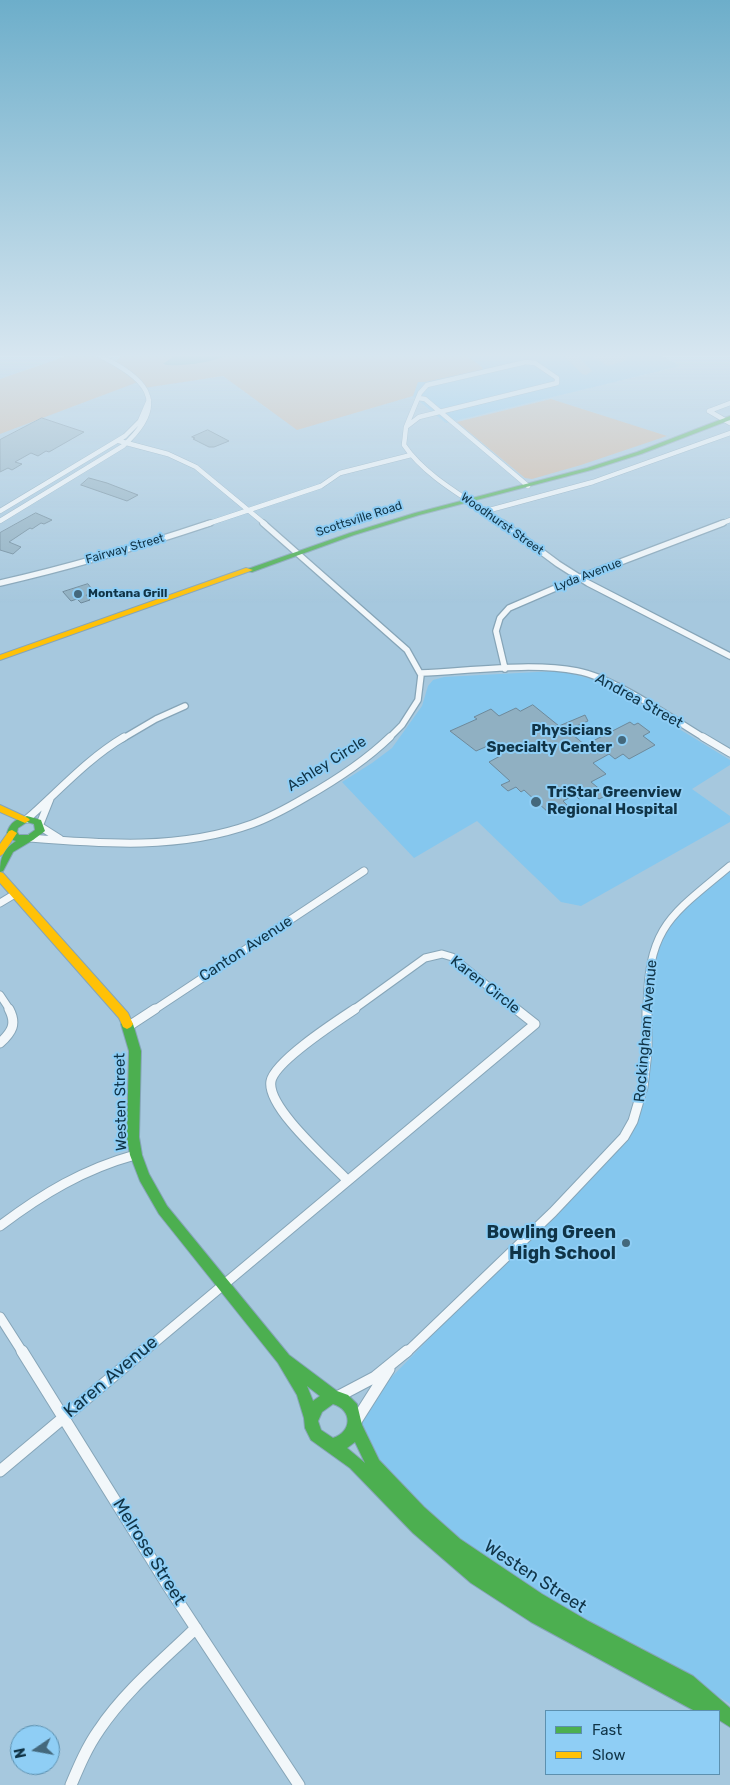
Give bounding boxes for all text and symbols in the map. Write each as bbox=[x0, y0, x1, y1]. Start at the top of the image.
street label: Woodhurst Street bbox=[458, 490, 546, 558]
street label: Scottsville Road bbox=[314, 498, 404, 540]
street label: Fairway Street bbox=[84, 531, 166, 567]
street label: Lyda Avenue bbox=[552, 556, 624, 594]
place label: Montana Grill bbox=[88, 587, 167, 601]
marker: Montana Grill bbox=[72, 588, 84, 600]
street label: Andrea Street bbox=[592, 670, 686, 732]
place label: Physicians Specialty Center bbox=[487, 722, 612, 757]
street label: Ashley Circle bbox=[284, 733, 370, 795]
marker: Physicians Specialty Center bbox=[616, 734, 628, 746]
place label: TriStar Greenview Regional Hospital bbox=[547, 784, 682, 819]
marker: TriStar Greenview Regional Hospital bbox=[529, 795, 543, 809]
street label: Canton Avenue bbox=[196, 912, 296, 986]
street label: Karen Circle bbox=[447, 952, 523, 1018]
street label: Rockingham Avenue bbox=[631, 959, 661, 1103]
street label: Westen Street bbox=[111, 1053, 131, 1151]
place label: Bowling Green High School bbox=[486, 1222, 616, 1264]
marker: Bowling Green High School bbox=[620, 1237, 632, 1249]
street label: Karen Avenue bbox=[60, 1332, 162, 1422]
street label: Melrose Street bbox=[108, 1495, 190, 1609]
street label: Westen Street bbox=[480, 1536, 590, 1618]
legend bbox=[545, 1710, 720, 1775]
text: Fast bbox=[592, 1721, 622, 1739]
north arrow bbox=[10, 1725, 60, 1775]
text: N bbox=[11, 1746, 30, 1760]
text: Slow bbox=[592, 1746, 625, 1764]

